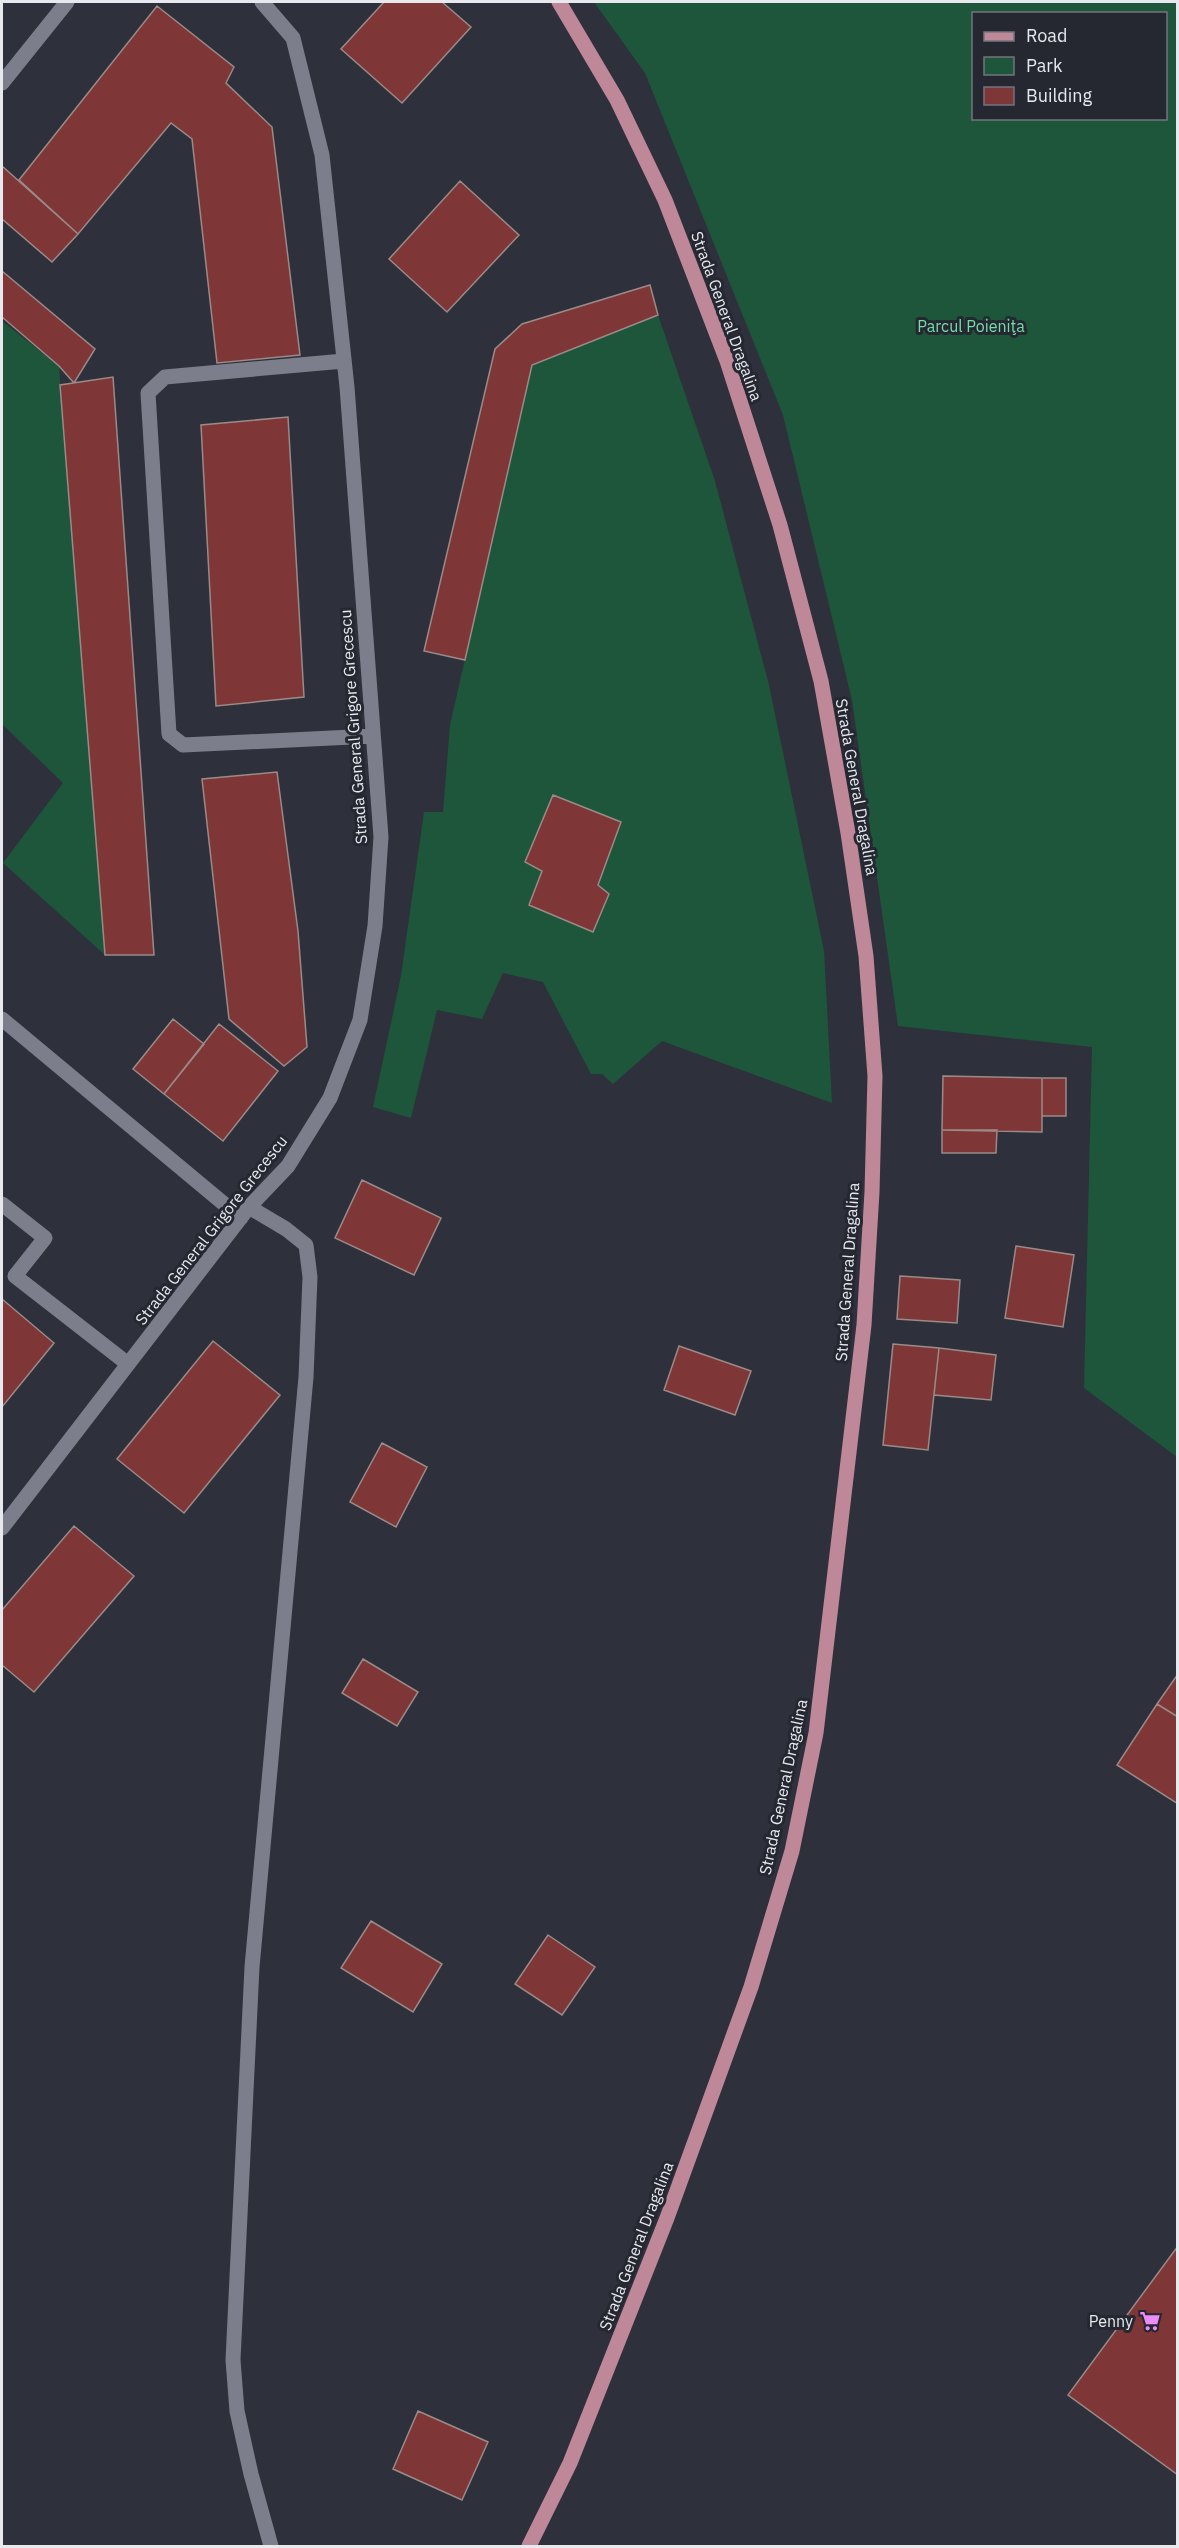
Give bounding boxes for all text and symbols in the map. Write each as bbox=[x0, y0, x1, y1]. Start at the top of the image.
legend bbox=[972, 12, 1167, 120]
text: Road bbox=[1026, 24, 1067, 47]
text: Park bbox=[1026, 54, 1063, 77]
text: Building bbox=[1026, 84, 1093, 107]
street label: Strada General Dragalina bbox=[687, 228, 767, 404]
park label: Parcul Poieniţa bbox=[917, 316, 1025, 336]
street label: Strada General Grigore Grecescu bbox=[335, 609, 371, 845]
street label: Strada General Dragalina bbox=[832, 697, 882, 877]
street label: Strada General Grigore Grecescu bbox=[131, 1131, 291, 1329]
street label: Strada General Dragalina bbox=[831, 1181, 863, 1362]
street label: Strada General Dragalina bbox=[755, 1697, 811, 1877]
street label: Strada General Dragalina bbox=[595, 2158, 678, 2333]
supermarket icon: Penny bbox=[1138, 2309, 1162, 2333]
place label: Penny bbox=[1089, 2311, 1133, 2331]

